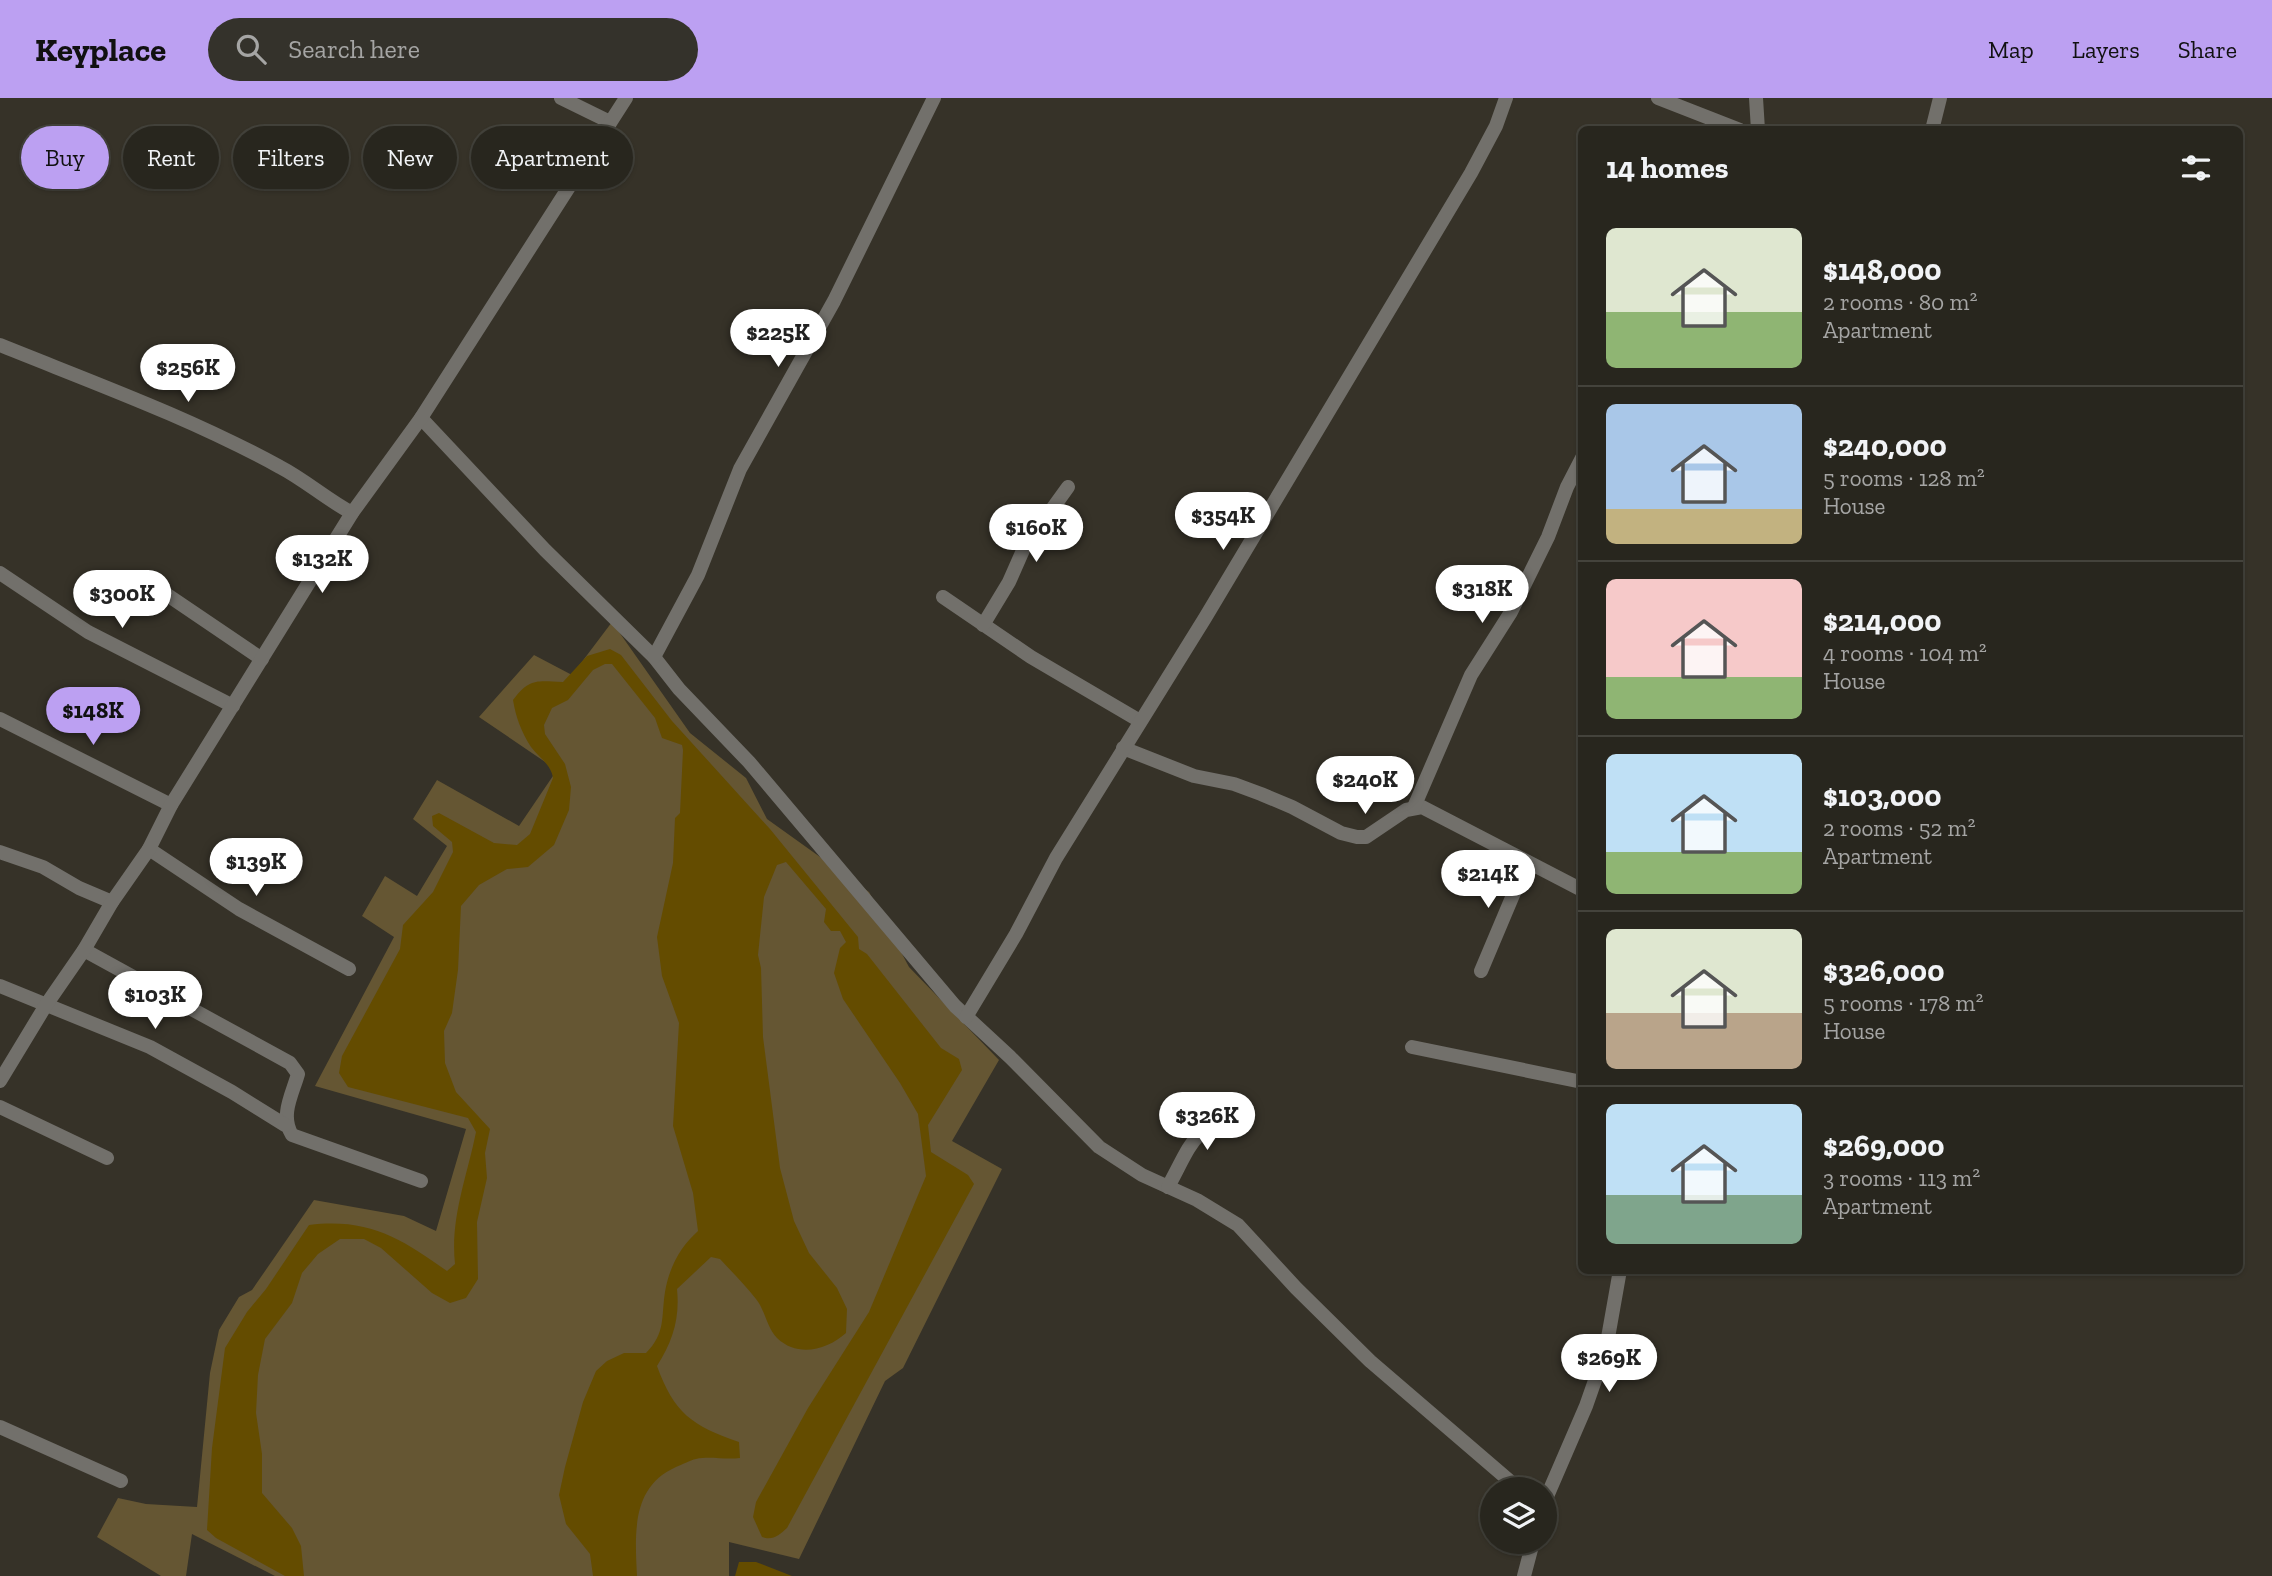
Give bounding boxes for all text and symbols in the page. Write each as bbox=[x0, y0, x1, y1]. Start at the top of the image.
search box bbox=[208, 18, 698, 81]
text: Keyplace bbox=[35, 30, 166, 69]
icon: search bbox=[232, 30, 270, 68]
text: Search here bbox=[288, 33, 420, 65]
text: Map bbox=[1988, 35, 2034, 64]
text: Layers bbox=[2072, 35, 2140, 64]
text: Share bbox=[2178, 35, 2237, 64]
chip: Buy bbox=[21, 126, 109, 189]
chip: Rent bbox=[123, 126, 219, 189]
chip: Filters bbox=[233, 126, 349, 189]
chip: New bbox=[363, 126, 457, 189]
chip: Apartment bbox=[471, 126, 633, 189]
icon: filters bbox=[2177, 149, 2215, 187]
text: 14 homes bbox=[1606, 150, 1729, 186]
text: $148,000 bbox=[1823, 252, 1942, 288]
icon: home bbox=[1662, 256, 1746, 340]
text: 2 rooms · 80 m² bbox=[1823, 288, 1977, 316]
pin: $225K bbox=[729, 310, 827, 369]
text: Apartment bbox=[1823, 316, 1932, 344]
text: $225K bbox=[746, 318, 810, 346]
pin: $256K bbox=[139, 344, 237, 404]
text: $256K bbox=[156, 353, 220, 381]
text: $240,000 bbox=[1823, 428, 1947, 464]
icon: home bbox=[1662, 432, 1746, 516]
text: 5 rooms · 128 m² bbox=[1823, 464, 1985, 492]
pin: $354K bbox=[1174, 492, 1272, 552]
text: House bbox=[1823, 492, 1885, 520]
text: $354K bbox=[1191, 501, 1255, 529]
pin: $160K bbox=[987, 504, 1085, 564]
text: $160K bbox=[1005, 513, 1067, 541]
pin: $132K bbox=[273, 536, 371, 595]
text: $132K bbox=[292, 544, 352, 572]
pin: $318K bbox=[1433, 566, 1531, 625]
pin: $300K bbox=[73, 570, 171, 630]
text: $318K bbox=[1452, 574, 1512, 602]
text: $300K bbox=[89, 579, 155, 607]
text: $214,000 bbox=[1823, 603, 1942, 639]
icon: home bbox=[1662, 607, 1746, 691]
text: 4 rooms · 104 m² bbox=[1823, 639, 1987, 667]
text: House bbox=[1823, 667, 1885, 695]
pin: $148K bbox=[44, 688, 142, 747]
text: $148K bbox=[62, 696, 124, 724]
pin: $240K bbox=[1316, 756, 1414, 816]
text: $240K bbox=[1332, 765, 1398, 793]
text: $103,000 bbox=[1823, 778, 1942, 814]
icon: home bbox=[1662, 782, 1746, 866]
text: 2 rooms · 52 m² bbox=[1823, 814, 1975, 842]
pin: $139K bbox=[207, 838, 305, 898]
text: Apartment bbox=[1823, 842, 1932, 870]
text: $139K bbox=[226, 847, 286, 875]
pin: $214K bbox=[1439, 850, 1537, 910]
text: $214K bbox=[1457, 859, 1519, 887]
text: $326,000 bbox=[1823, 953, 1944, 989]
icon: home bbox=[1662, 957, 1746, 1041]
pin: $103K bbox=[106, 972, 204, 1031]
text: $103K bbox=[124, 980, 186, 1008]
text: 5 rooms · 178 m² bbox=[1823, 989, 1983, 1017]
text: House bbox=[1823, 1017, 1885, 1045]
pin: $326K bbox=[1158, 1093, 1256, 1152]
text: $326K bbox=[1175, 1101, 1239, 1129]
text: $269,000 bbox=[1823, 1128, 1944, 1164]
icon: home bbox=[1662, 1132, 1746, 1216]
text: 3 rooms · 113 m² bbox=[1823, 1164, 1980, 1192]
text: Apartment bbox=[1823, 1192, 1932, 1220]
pin: $269K bbox=[1560, 1334, 1658, 1394]
text: $269K bbox=[1577, 1343, 1641, 1371]
map controls bbox=[1480, 1477, 1557, 1554]
button: layers bbox=[1480, 1477, 1557, 1554]

